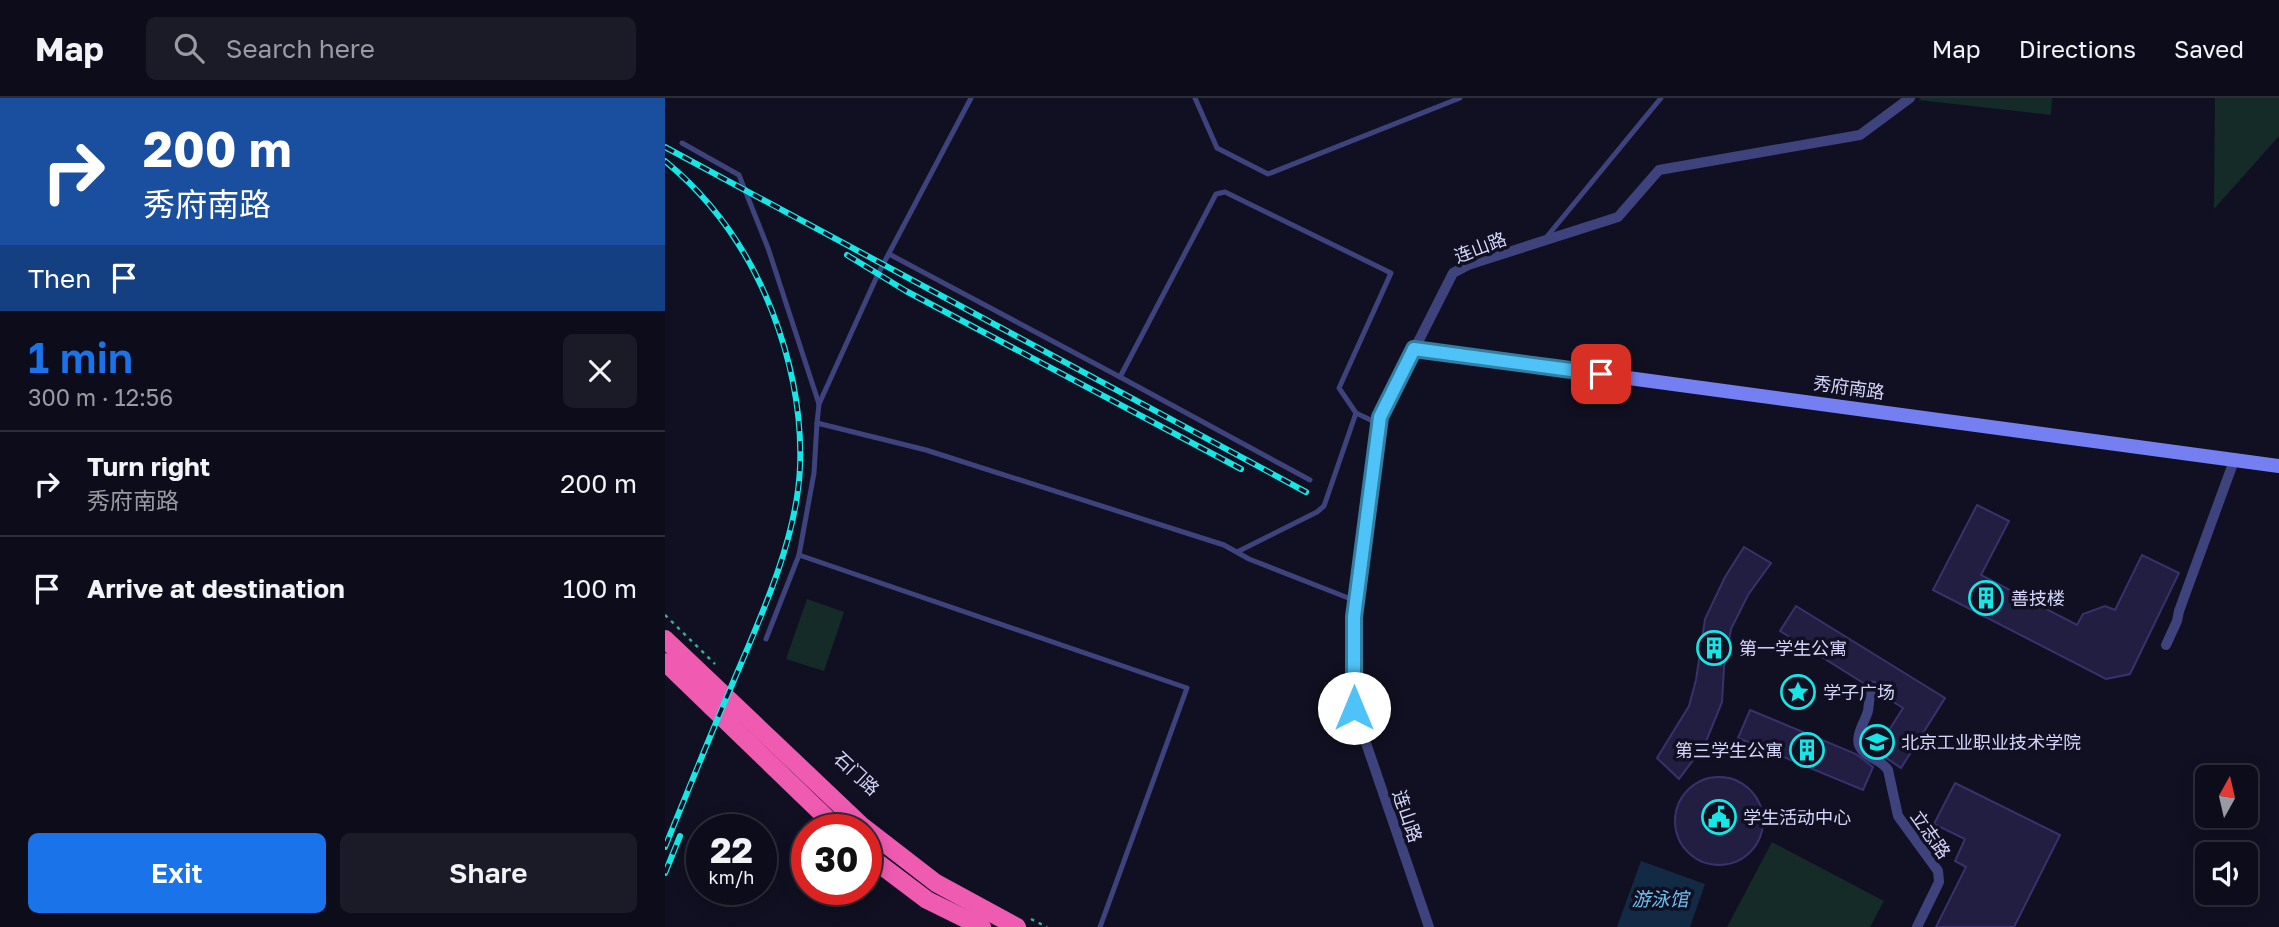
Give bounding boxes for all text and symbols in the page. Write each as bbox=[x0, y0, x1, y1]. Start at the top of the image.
search box bbox=[146, 17, 636, 80]
text: Map bbox=[35, 29, 104, 68]
icon: search bbox=[170, 29, 208, 67]
text: Search here bbox=[226, 33, 375, 64]
text: Map bbox=[1932, 34, 1981, 63]
text: Directions bbox=[2019, 34, 2136, 63]
text: Saved bbox=[2174, 34, 2244, 63]
text: 200 m bbox=[143, 119, 292, 178]
icon: right bbox=[28, 126, 119, 217]
text: 秀府南路 bbox=[143, 185, 271, 223]
street label: 连山路 bbox=[1451, 227, 1509, 267]
icon: arrive bbox=[105, 259, 143, 297]
text: Then bbox=[28, 263, 91, 294]
text: 1 min bbox=[28, 332, 133, 382]
button: close bbox=[563, 334, 637, 408]
pin bbox=[1571, 344, 1631, 404]
icon: arrive bbox=[1582, 355, 1620, 393]
street label: 秀府南路 bbox=[1812, 371, 1886, 403]
text: 300 m · 12:56 bbox=[28, 383, 173, 411]
text: Turn right bbox=[87, 451, 210, 482]
icon: right bbox=[28, 465, 66, 503]
text: 200 m bbox=[560, 468, 637, 499]
text: 秀府南路 bbox=[87, 486, 179, 514]
icon: arrive bbox=[28, 570, 66, 608]
text: Arrive at destination bbox=[87, 573, 345, 604]
text: 100 m bbox=[563, 573, 637, 604]
building icon: 善技楼 bbox=[1967, 579, 2005, 617]
place label: 善技楼 bbox=[2011, 587, 2065, 609]
building icon: 第一学生公寓 bbox=[1695, 629, 1733, 667]
place label: 第一学生公寓 bbox=[1739, 637, 1847, 659]
position arrow bbox=[1317, 671, 1391, 745]
place icon: 学子广场 bbox=[1779, 673, 1817, 711]
place label: 学子广场 bbox=[1823, 681, 1895, 703]
school or university icon: 北京工业职业技术学院 bbox=[1858, 723, 1896, 761]
building icon: 第三学生公寓 bbox=[1788, 731, 1826, 769]
place label: 北京工业职业技术学院 bbox=[1901, 731, 2081, 753]
place label: 第三学生公寓 bbox=[1675, 739, 1783, 761]
street label: 石门路 bbox=[830, 747, 884, 799]
north arrow bbox=[2195, 765, 2257, 828]
map controls bbox=[2195, 765, 2258, 905]
street label: 连山路 bbox=[1389, 787, 1427, 845]
public building icon: 学生活动中心 bbox=[1700, 798, 1738, 836]
place label: 学生活动中心 bbox=[1743, 806, 1851, 828]
street label: 立志路 bbox=[1907, 806, 1955, 862]
speed limit sign: 30 bbox=[791, 814, 882, 905]
text: 22 bbox=[710, 829, 753, 871]
button: Exit bbox=[28, 833, 326, 913]
button: Share bbox=[340, 833, 637, 913]
button: sound bbox=[2195, 842, 2258, 905]
text: km/h bbox=[709, 866, 754, 888]
water label: 游泳馆 bbox=[1631, 887, 1691, 910]

